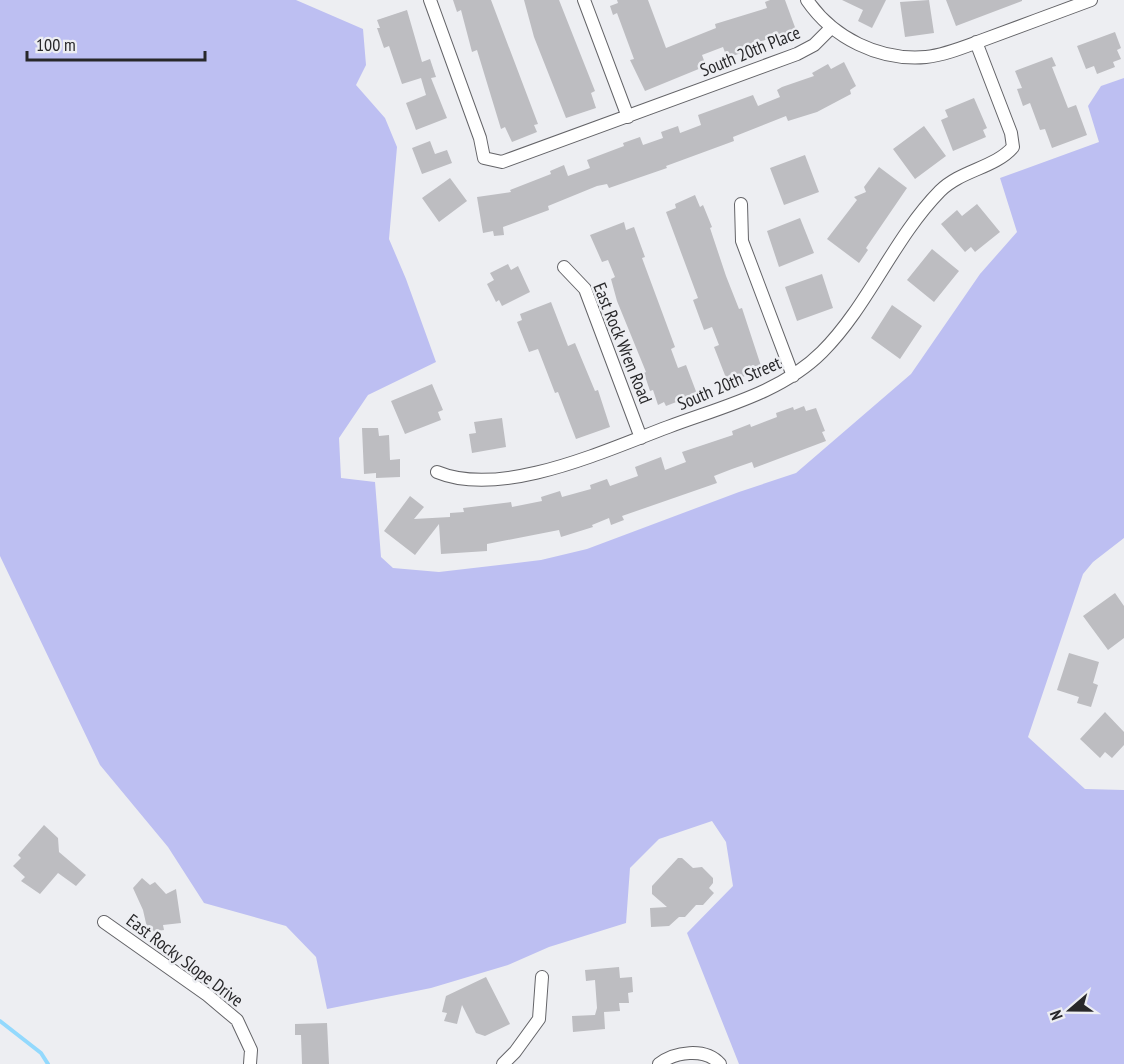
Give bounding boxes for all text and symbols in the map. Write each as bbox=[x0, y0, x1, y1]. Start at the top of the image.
street label: South 20th Place bbox=[697, 20, 803, 82]
scale bar bbox=[27, 24, 206, 62]
text: 100 m bbox=[36, 33, 76, 56]
street label: East Rock Wren Road bbox=[588, 279, 658, 407]
street label: South 20th Street bbox=[674, 351, 784, 415]
street label: East Rocky Slope Drive bbox=[122, 909, 248, 1011]
north arrow bbox=[1040, 980, 1100, 1040]
text: N bbox=[1045, 1008, 1067, 1023]

